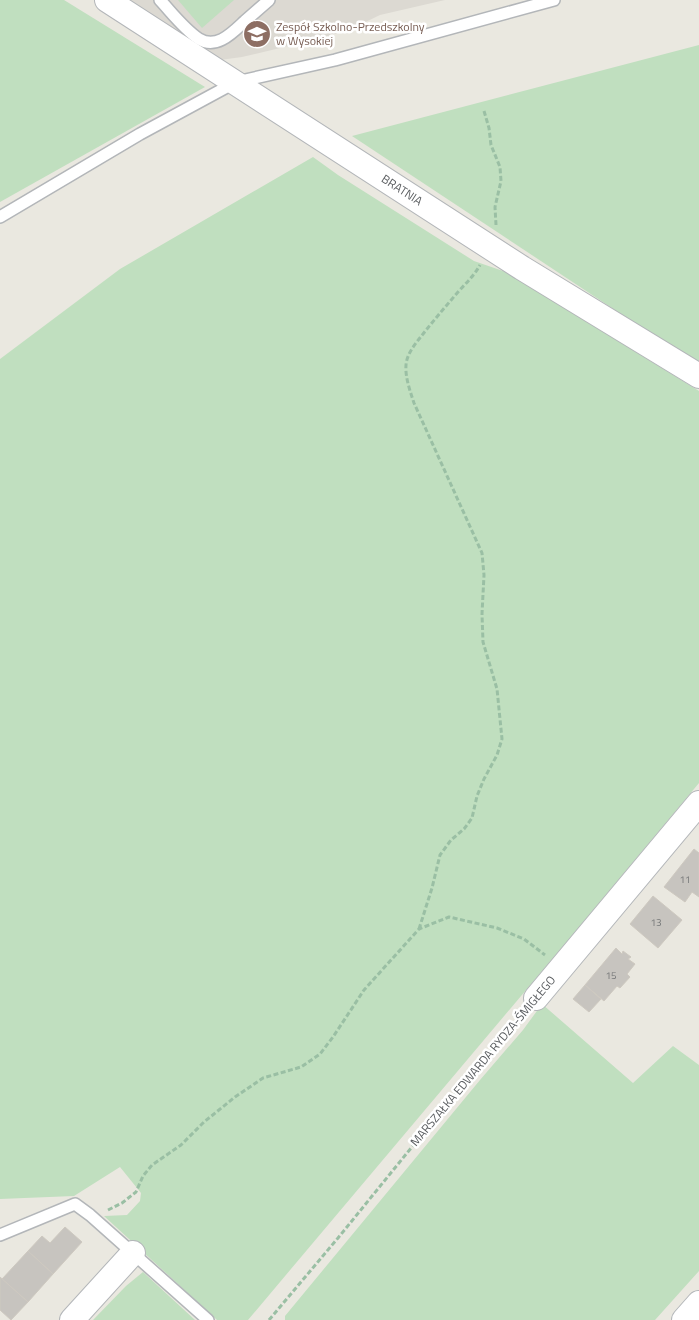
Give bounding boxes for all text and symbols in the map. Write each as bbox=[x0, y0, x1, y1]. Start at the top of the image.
place label: Zespół Szkolno-Przedszkolny w Wysokiej bbox=[276, 17, 425, 50]
school or university icon: Zespół Szkolno-Przedszkolny w Wysokiej bbox=[242, 19, 272, 49]
street label: BRATNIA bbox=[378, 169, 427, 210]
house number: 11 bbox=[679, 872, 691, 887]
house number: 13 bbox=[650, 915, 662, 930]
house number: 15 bbox=[605, 968, 617, 983]
street label: MARSZAŁKA EDWARDA RYDZA-ŚMIGŁEGO bbox=[405, 971, 560, 1150]

